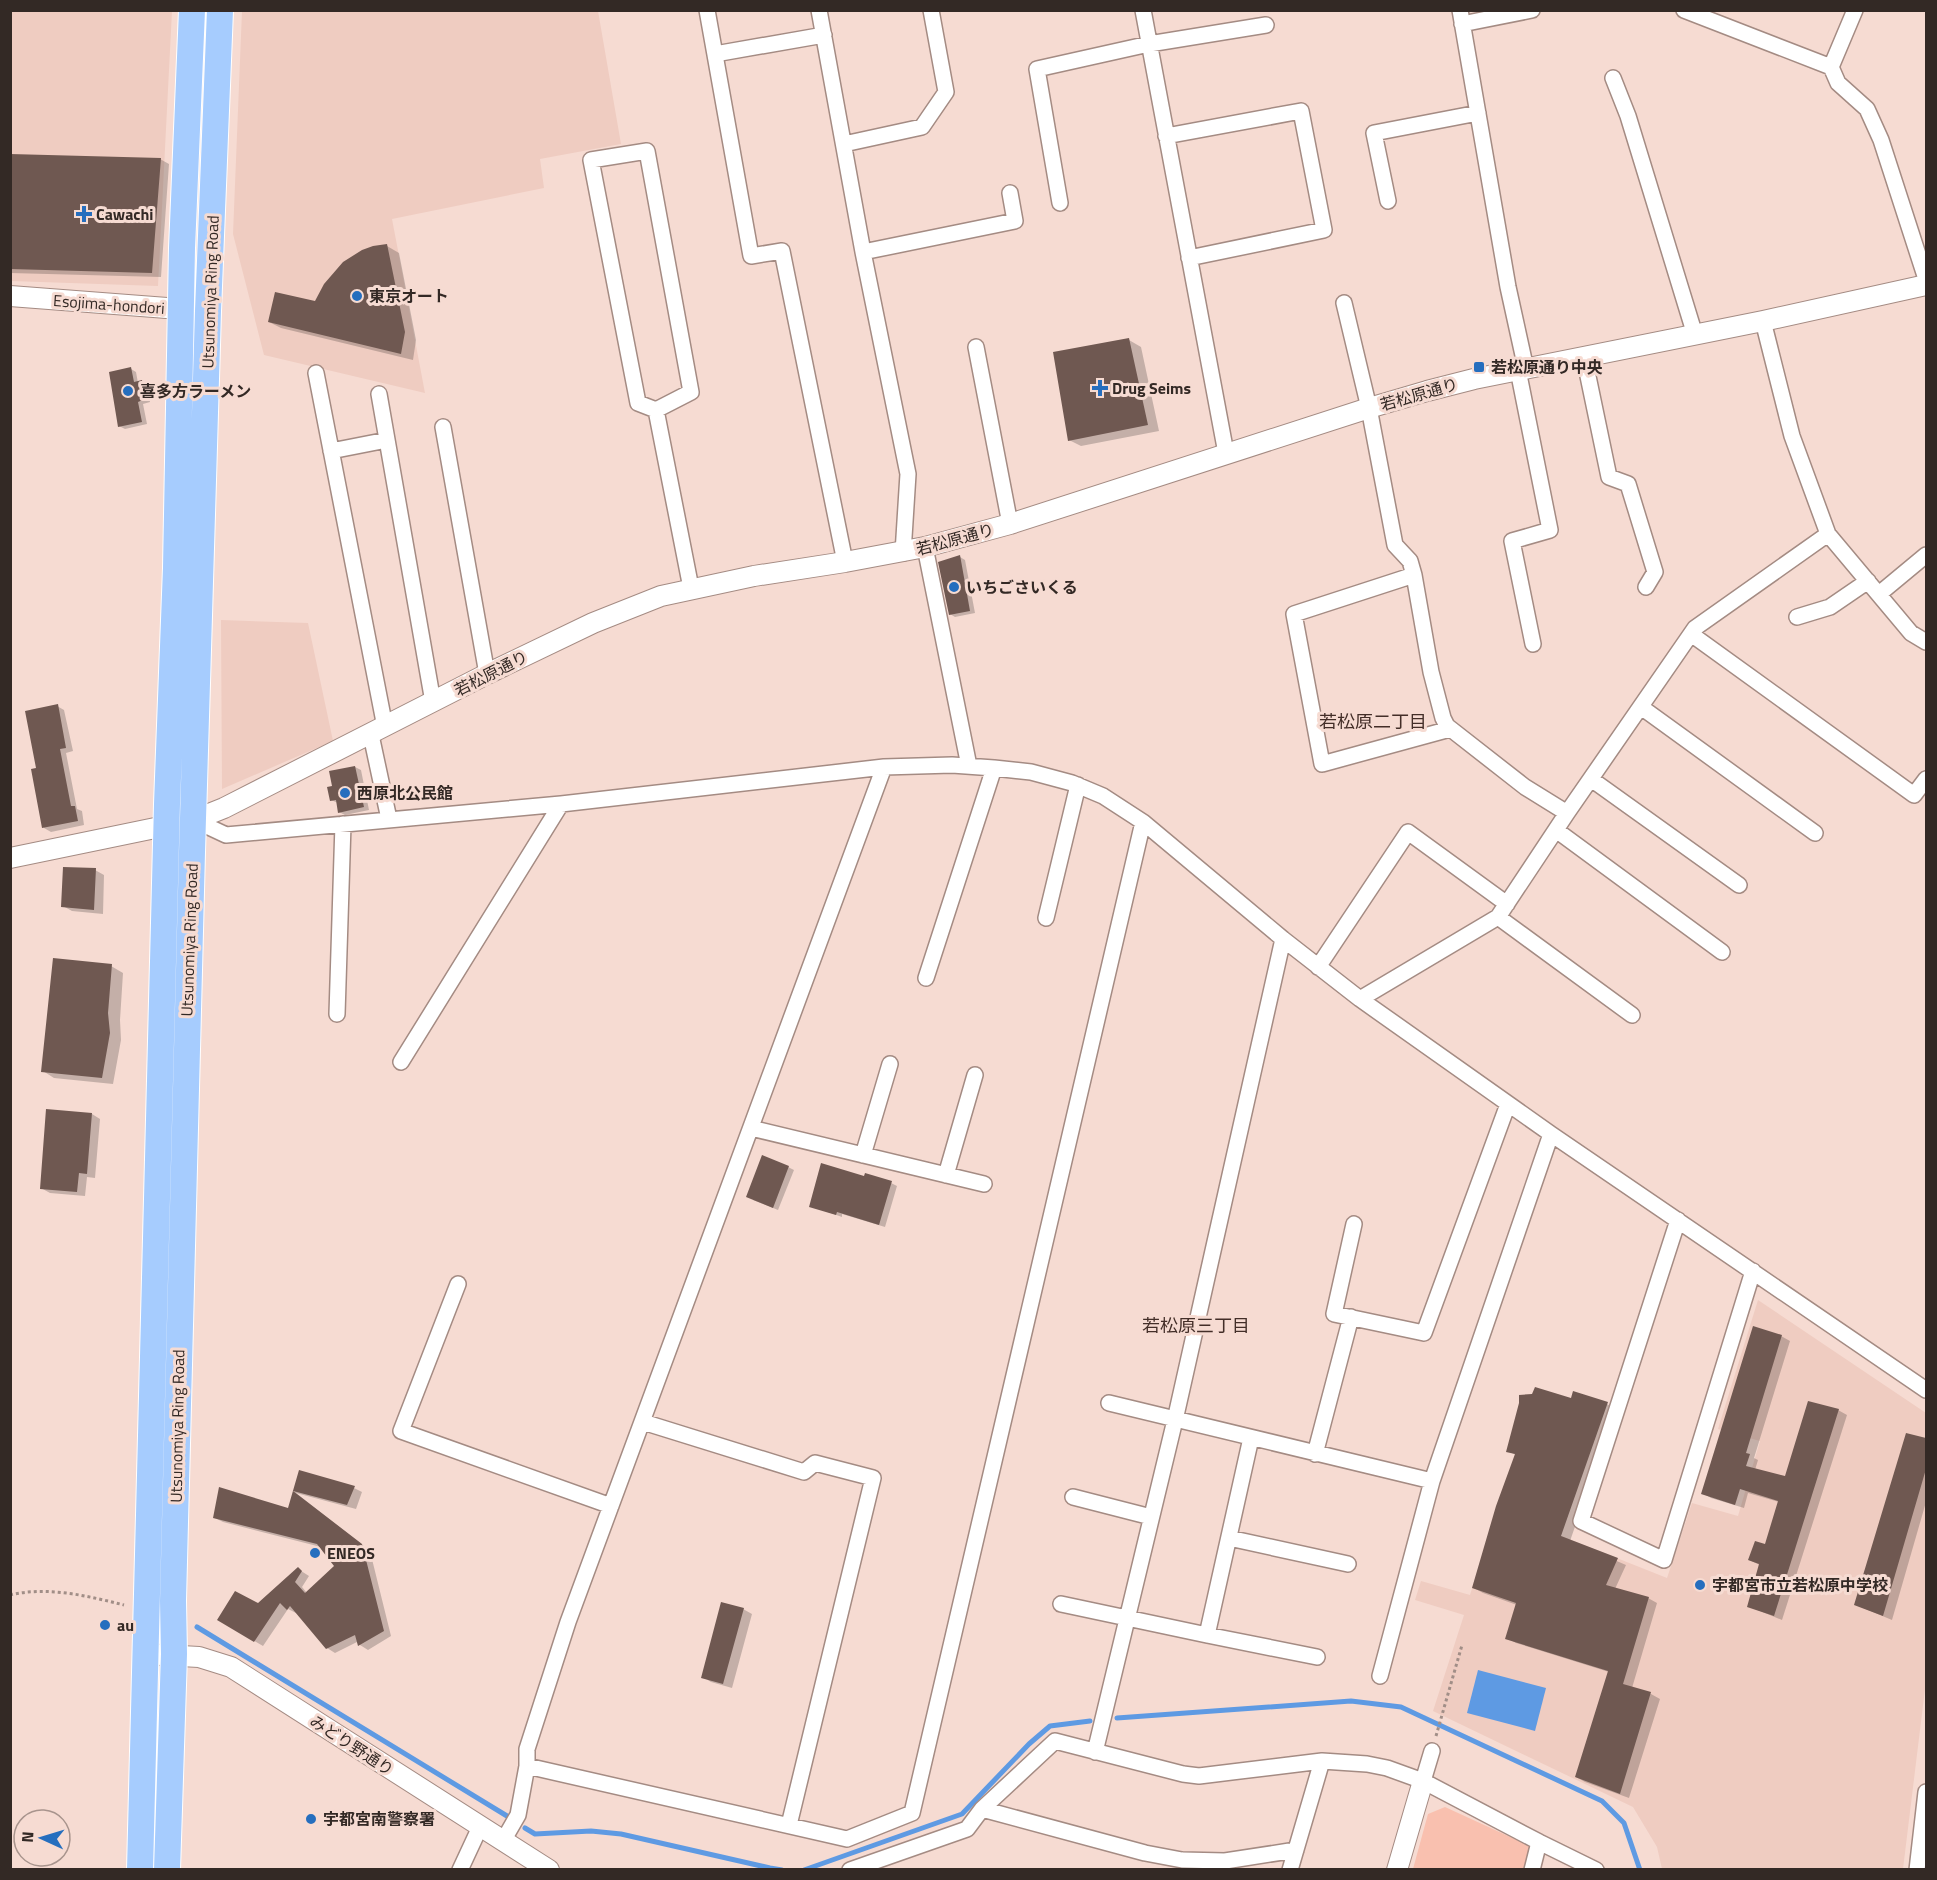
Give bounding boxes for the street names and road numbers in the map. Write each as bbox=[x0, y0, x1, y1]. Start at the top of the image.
street label: Utsunomiya Ring Road bbox=[195, 215, 225, 369]
street label: Esojima-hondori bbox=[52, 288, 166, 320]
street label: 若松原通り bbox=[1377, 371, 1461, 417]
street label: 若松原通り bbox=[913, 517, 997, 561]
street label: 若松原通り bbox=[450, 644, 532, 702]
street label: Utsunomiya Ring Road bbox=[174, 863, 204, 1017]
street label: Utsunomiya Ring Road bbox=[164, 1349, 190, 1503]
street label: みどり野通り bbox=[305, 1709, 399, 1781]

